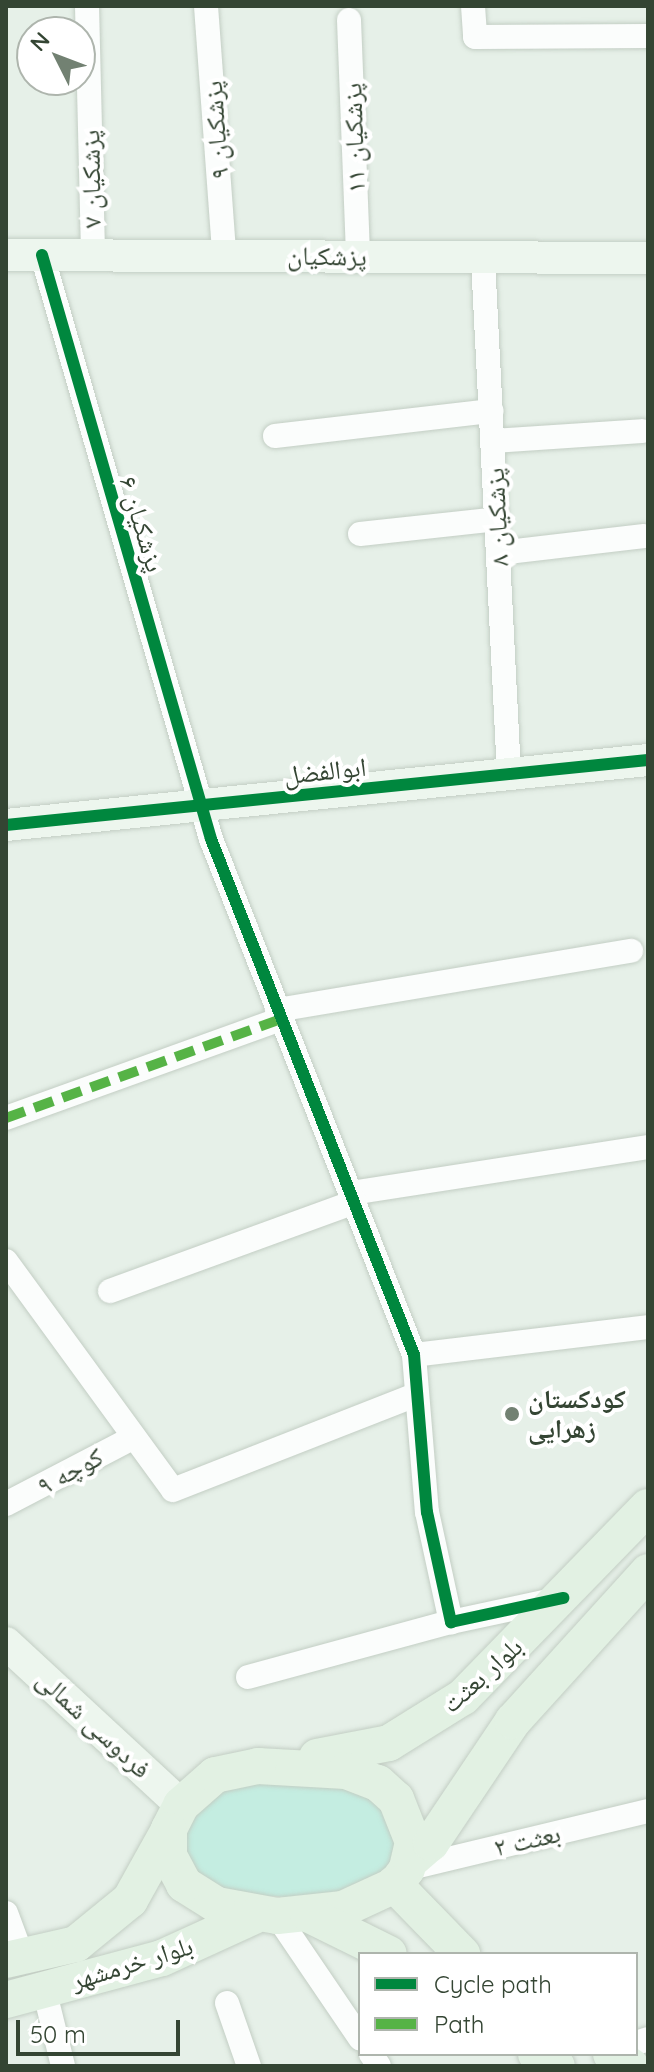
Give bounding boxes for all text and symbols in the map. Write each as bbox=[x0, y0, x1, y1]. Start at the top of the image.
north arrow bbox=[16, 16, 96, 96]
text: N bbox=[24, 26, 55, 57]
street label: پزشکیان ۹ bbox=[197, 80, 235, 180]
street label: پزشکیان ۱۱ bbox=[336, 82, 372, 194]
street label: پزشکیان ۷ bbox=[75, 130, 107, 228]
street label: پزشکیان bbox=[287, 240, 367, 272]
street label: پزشکیان ۸ bbox=[479, 467, 515, 567]
street label: پزشکیان ۶ bbox=[113, 472, 171, 576]
street label: ابوالفضل bbox=[282, 751, 368, 791]
place label: کودکستان زهرایی bbox=[528, 1383, 626, 1444]
marker: کودکستان زهرایی bbox=[503, 1405, 521, 1423]
street label: کوچه ۹ bbox=[32, 1441, 108, 1501]
street label: بلوار بعثت bbox=[435, 1631, 529, 1719]
street label: فردوسی شمالی bbox=[31, 1663, 157, 1785]
street label: بعثت ۲ bbox=[491, 1817, 563, 1863]
street label: بلوار خرمشهر bbox=[67, 1930, 197, 1996]
legend bbox=[358, 1952, 638, 2056]
text: Cycle path bbox=[434, 1969, 552, 1999]
scale bar bbox=[20, 2004, 184, 2054]
text: Path bbox=[434, 2009, 485, 2039]
text: 50 m bbox=[30, 2019, 86, 2049]

